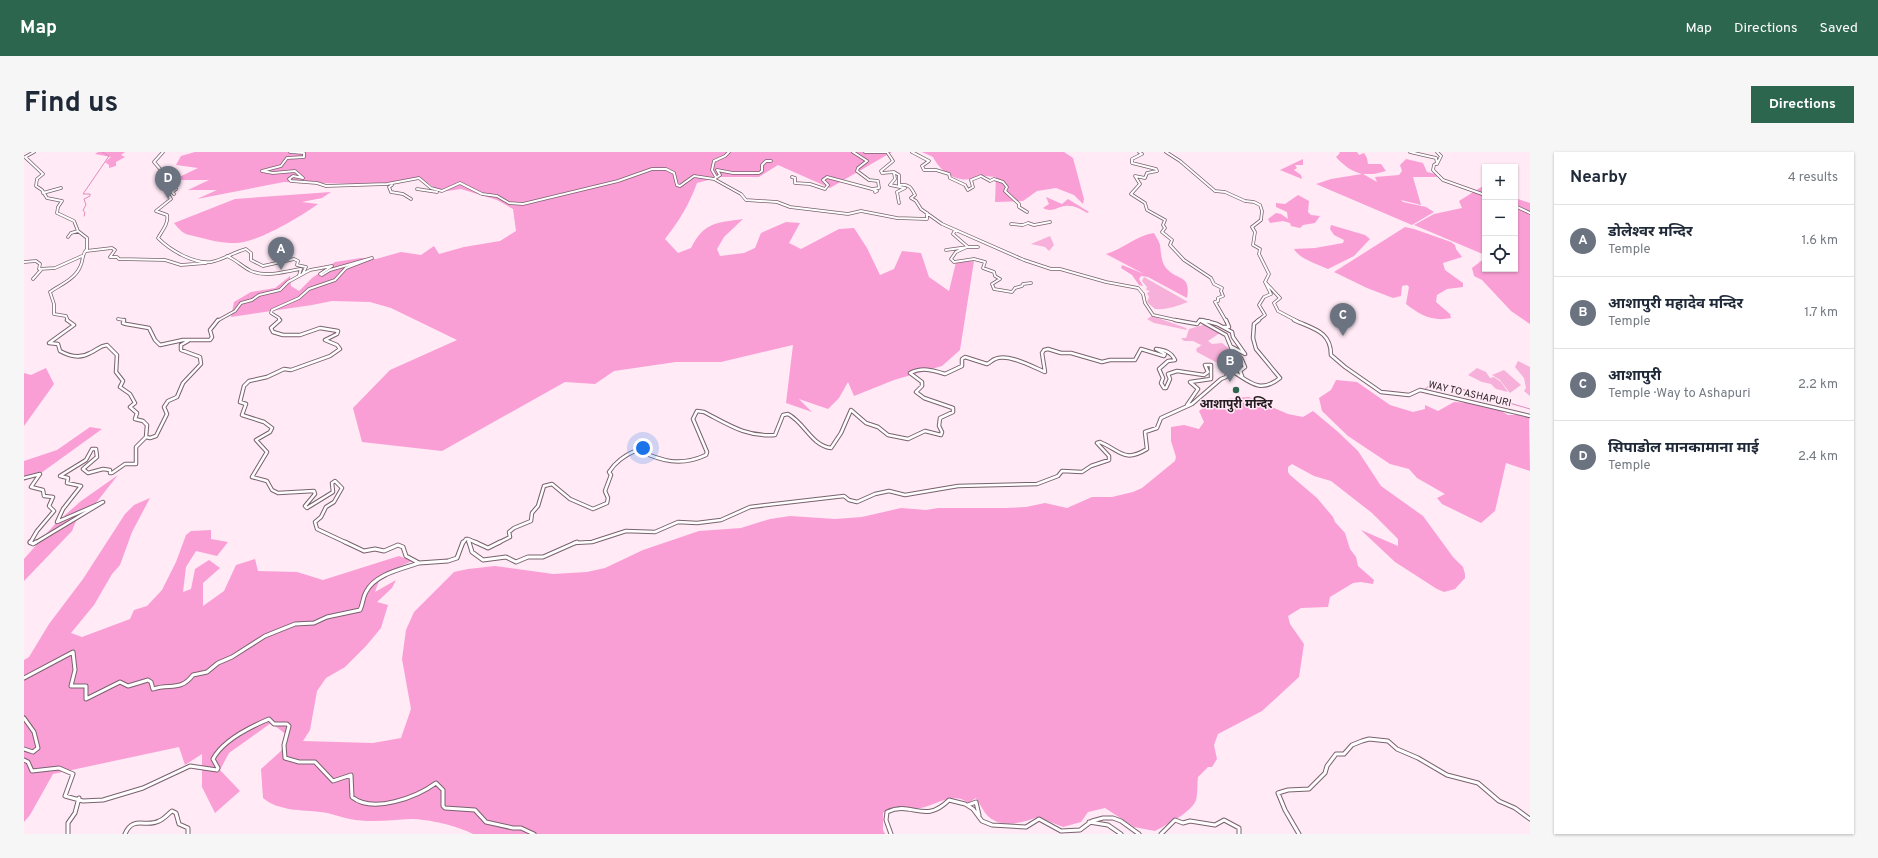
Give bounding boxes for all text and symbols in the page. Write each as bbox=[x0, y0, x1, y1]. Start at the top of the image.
text: Map bbox=[20, 16, 57, 40]
text: Map bbox=[1686, 20, 1712, 37]
text: Directions bbox=[1734, 20, 1798, 37]
text: Saved bbox=[1820, 20, 1858, 37]
text: Find us bbox=[24, 86, 118, 122]
button: Directions bbox=[1751, 86, 1854, 123]
map controls bbox=[1482, 164, 1518, 272]
button: + bbox=[1482, 164, 1518, 200]
pin: D bbox=[155, 166, 181, 199]
text: Nearby bbox=[1570, 167, 1627, 189]
text: 4 results bbox=[1788, 170, 1838, 186]
button: − bbox=[1482, 200, 1518, 236]
text: डोलेश्‍वर मन्दिर bbox=[1608, 223, 1693, 242]
text: A bbox=[1578, 233, 1588, 249]
text: 1.6 km bbox=[1801, 233, 1838, 249]
button: locate bbox=[1482, 236, 1518, 272]
pin: A bbox=[268, 237, 294, 270]
text: Temple bbox=[1608, 242, 1650, 258]
text: आशापुरी महादेव मन्दिर bbox=[1608, 295, 1743, 314]
pin: C bbox=[1330, 303, 1356, 336]
text: B bbox=[1579, 305, 1587, 321]
text: 1.7 km bbox=[1804, 305, 1838, 321]
text: Temple bbox=[1608, 314, 1650, 330]
pin: B bbox=[1217, 349, 1243, 382]
text: आशापुरी bbox=[1608, 367, 1661, 386]
text: C bbox=[1579, 377, 1587, 393]
text: 2.2 km bbox=[1798, 377, 1838, 393]
street label: WAY TO ASHAPURI bbox=[1427, 379, 1513, 410]
marker: आशापुरी मन्दिर bbox=[1231, 385, 1241, 395]
text: Temple · Way to Ashapuri bbox=[1608, 386, 1751, 402]
place label: आशापुरी मन्दिर bbox=[1200, 396, 1273, 413]
your location bbox=[633, 438, 653, 458]
text: सिपाडोल मानकामाना माई bbox=[1608, 439, 1759, 458]
text: D bbox=[1578, 449, 1588, 465]
text: 2.4 km bbox=[1798, 449, 1838, 465]
text: Temple bbox=[1608, 458, 1650, 474]

